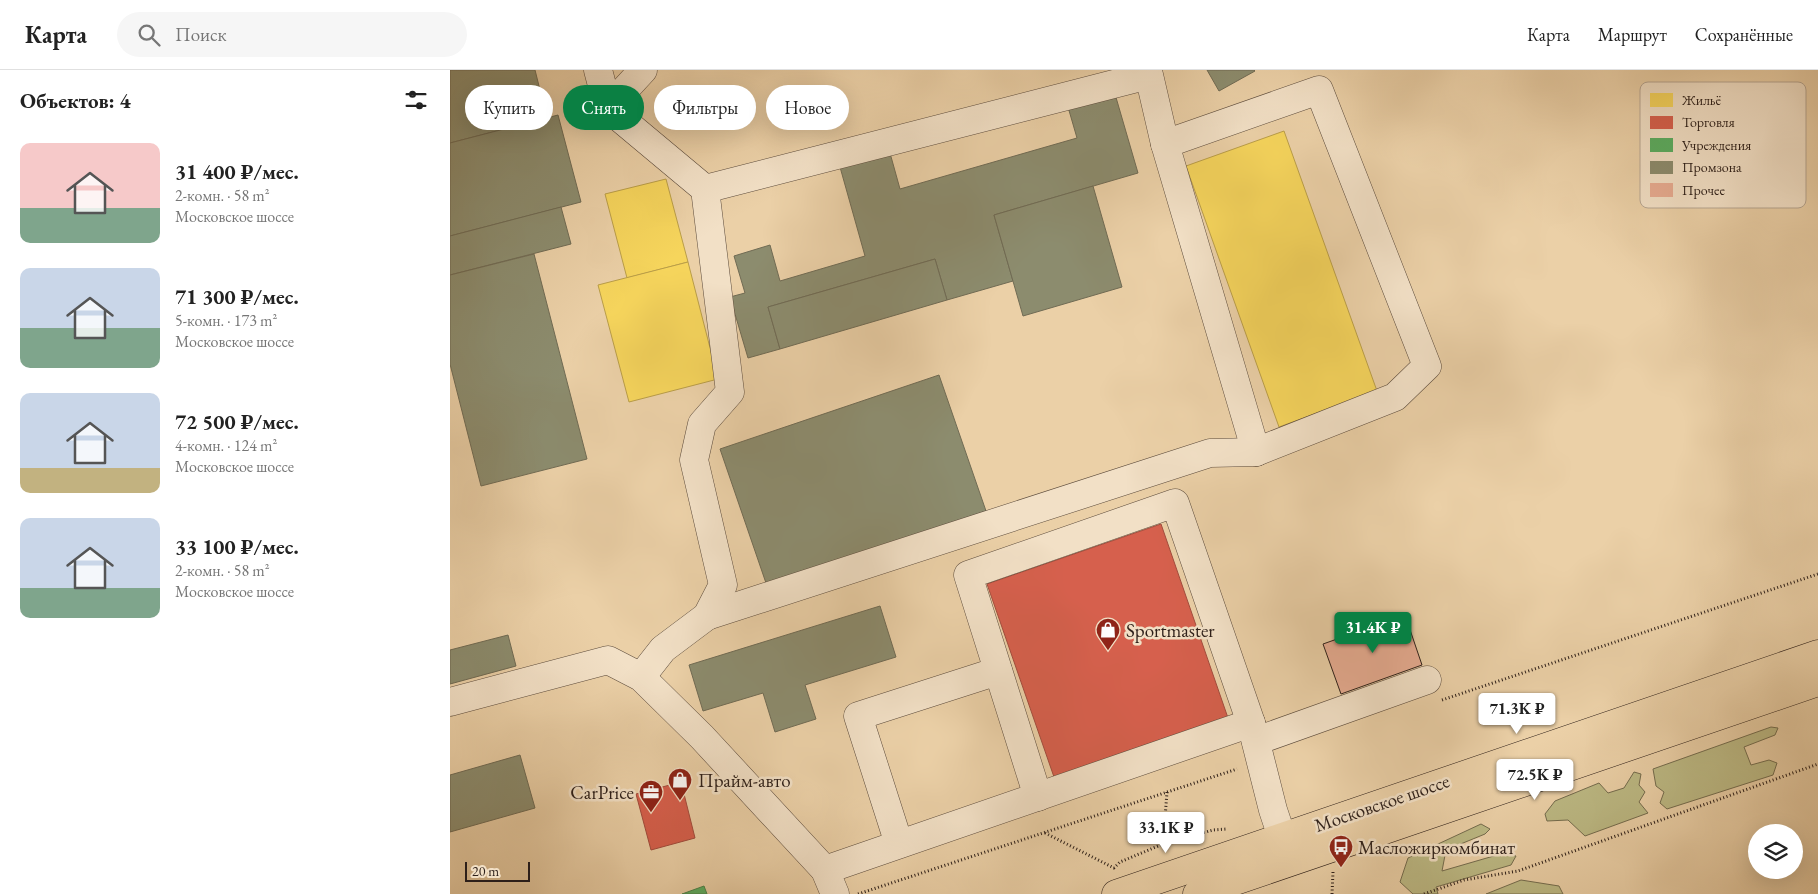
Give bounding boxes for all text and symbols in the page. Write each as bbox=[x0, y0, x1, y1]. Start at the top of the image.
search box bbox=[117, 12, 467, 57]
text: Карта bbox=[25, 19, 87, 50]
icon: search bbox=[135, 21, 163, 49]
text: Поиск bbox=[175, 22, 227, 47]
text: Карта bbox=[1527, 23, 1570, 46]
text: Маршрут bbox=[1598, 23, 1667, 46]
text: Сохранённые bbox=[1695, 23, 1793, 46]
legend bbox=[1640, 82, 1806, 208]
chip: Купить bbox=[465, 85, 553, 130]
chip: Снять bbox=[563, 85, 644, 130]
chip: Фильтры bbox=[654, 85, 756, 130]
chip: Новое bbox=[766, 85, 849, 130]
icon: filters bbox=[402, 86, 430, 114]
text: Объектов: 4 bbox=[20, 87, 131, 114]
text: Жильё bbox=[1681, 91, 1722, 109]
text: Торговля bbox=[1682, 113, 1735, 131]
text: Учреждения bbox=[1681, 136, 1751, 154]
text: 31 400 ₽/мес. bbox=[175, 158, 299, 185]
text: Промзона bbox=[1682, 158, 1742, 176]
icon: home bbox=[60, 163, 120, 223]
text: Прочее bbox=[1682, 181, 1725, 199]
text: 2-комн. · 58 m² bbox=[175, 185, 270, 206]
text: Московское шоссе bbox=[175, 206, 294, 227]
text: 71 300 ₽/мес. bbox=[175, 283, 299, 310]
icon: home bbox=[60, 288, 120, 348]
text: 5-комн. · 173 m² bbox=[175, 310, 277, 331]
text: Московское шоссе bbox=[175, 331, 294, 352]
text: 72 500 ₽/мес. bbox=[175, 408, 299, 435]
icon: home bbox=[60, 413, 120, 473]
text: 4-комн. · 124 m² bbox=[175, 435, 277, 456]
text: Московское шоссе bbox=[175, 456, 294, 477]
text: 33 100 ₽/мес. bbox=[175, 533, 299, 560]
icon: home bbox=[60, 538, 120, 598]
text: 2-комн. · 58 m² bbox=[175, 560, 270, 581]
text: Московское шоссе bbox=[175, 581, 294, 602]
pin: 31.4K ₽ bbox=[1327, 612, 1419, 654]
shop icon: Sportmaster bbox=[1095, 617, 1121, 651]
text: 31.4K ₽ bbox=[1345, 617, 1401, 638]
place label: Sportmaster bbox=[1126, 618, 1215, 643]
pin: 71.3K ₽ bbox=[1471, 692, 1563, 735]
text: 71.3K ₽ bbox=[1489, 698, 1545, 719]
pin: 72.5K ₽ bbox=[1489, 758, 1581, 801]
text: 72.5K ₽ bbox=[1507, 764, 1563, 785]
shop icon: Прайм-авто bbox=[667, 767, 693, 801]
place label: Прайм-авто bbox=[698, 768, 791, 793]
street label: Московское шоссе bbox=[1311, 768, 1453, 838]
office icon: CarPrice bbox=[638, 779, 664, 813]
place label: CarPrice bbox=[570, 780, 634, 805]
pin: 33.1K ₽ bbox=[1120, 812, 1212, 854]
text: 33.1K ₽ bbox=[1138, 817, 1194, 838]
map controls bbox=[1748, 824, 1803, 879]
button: layers bbox=[1748, 824, 1803, 879]
bus stop icon: Масложиркомбинат bbox=[1328, 834, 1354, 868]
place label: Масложиркомбинат bbox=[1358, 835, 1515, 860]
scale bar bbox=[465, 859, 530, 882]
text: 20 m bbox=[472, 862, 499, 880]

